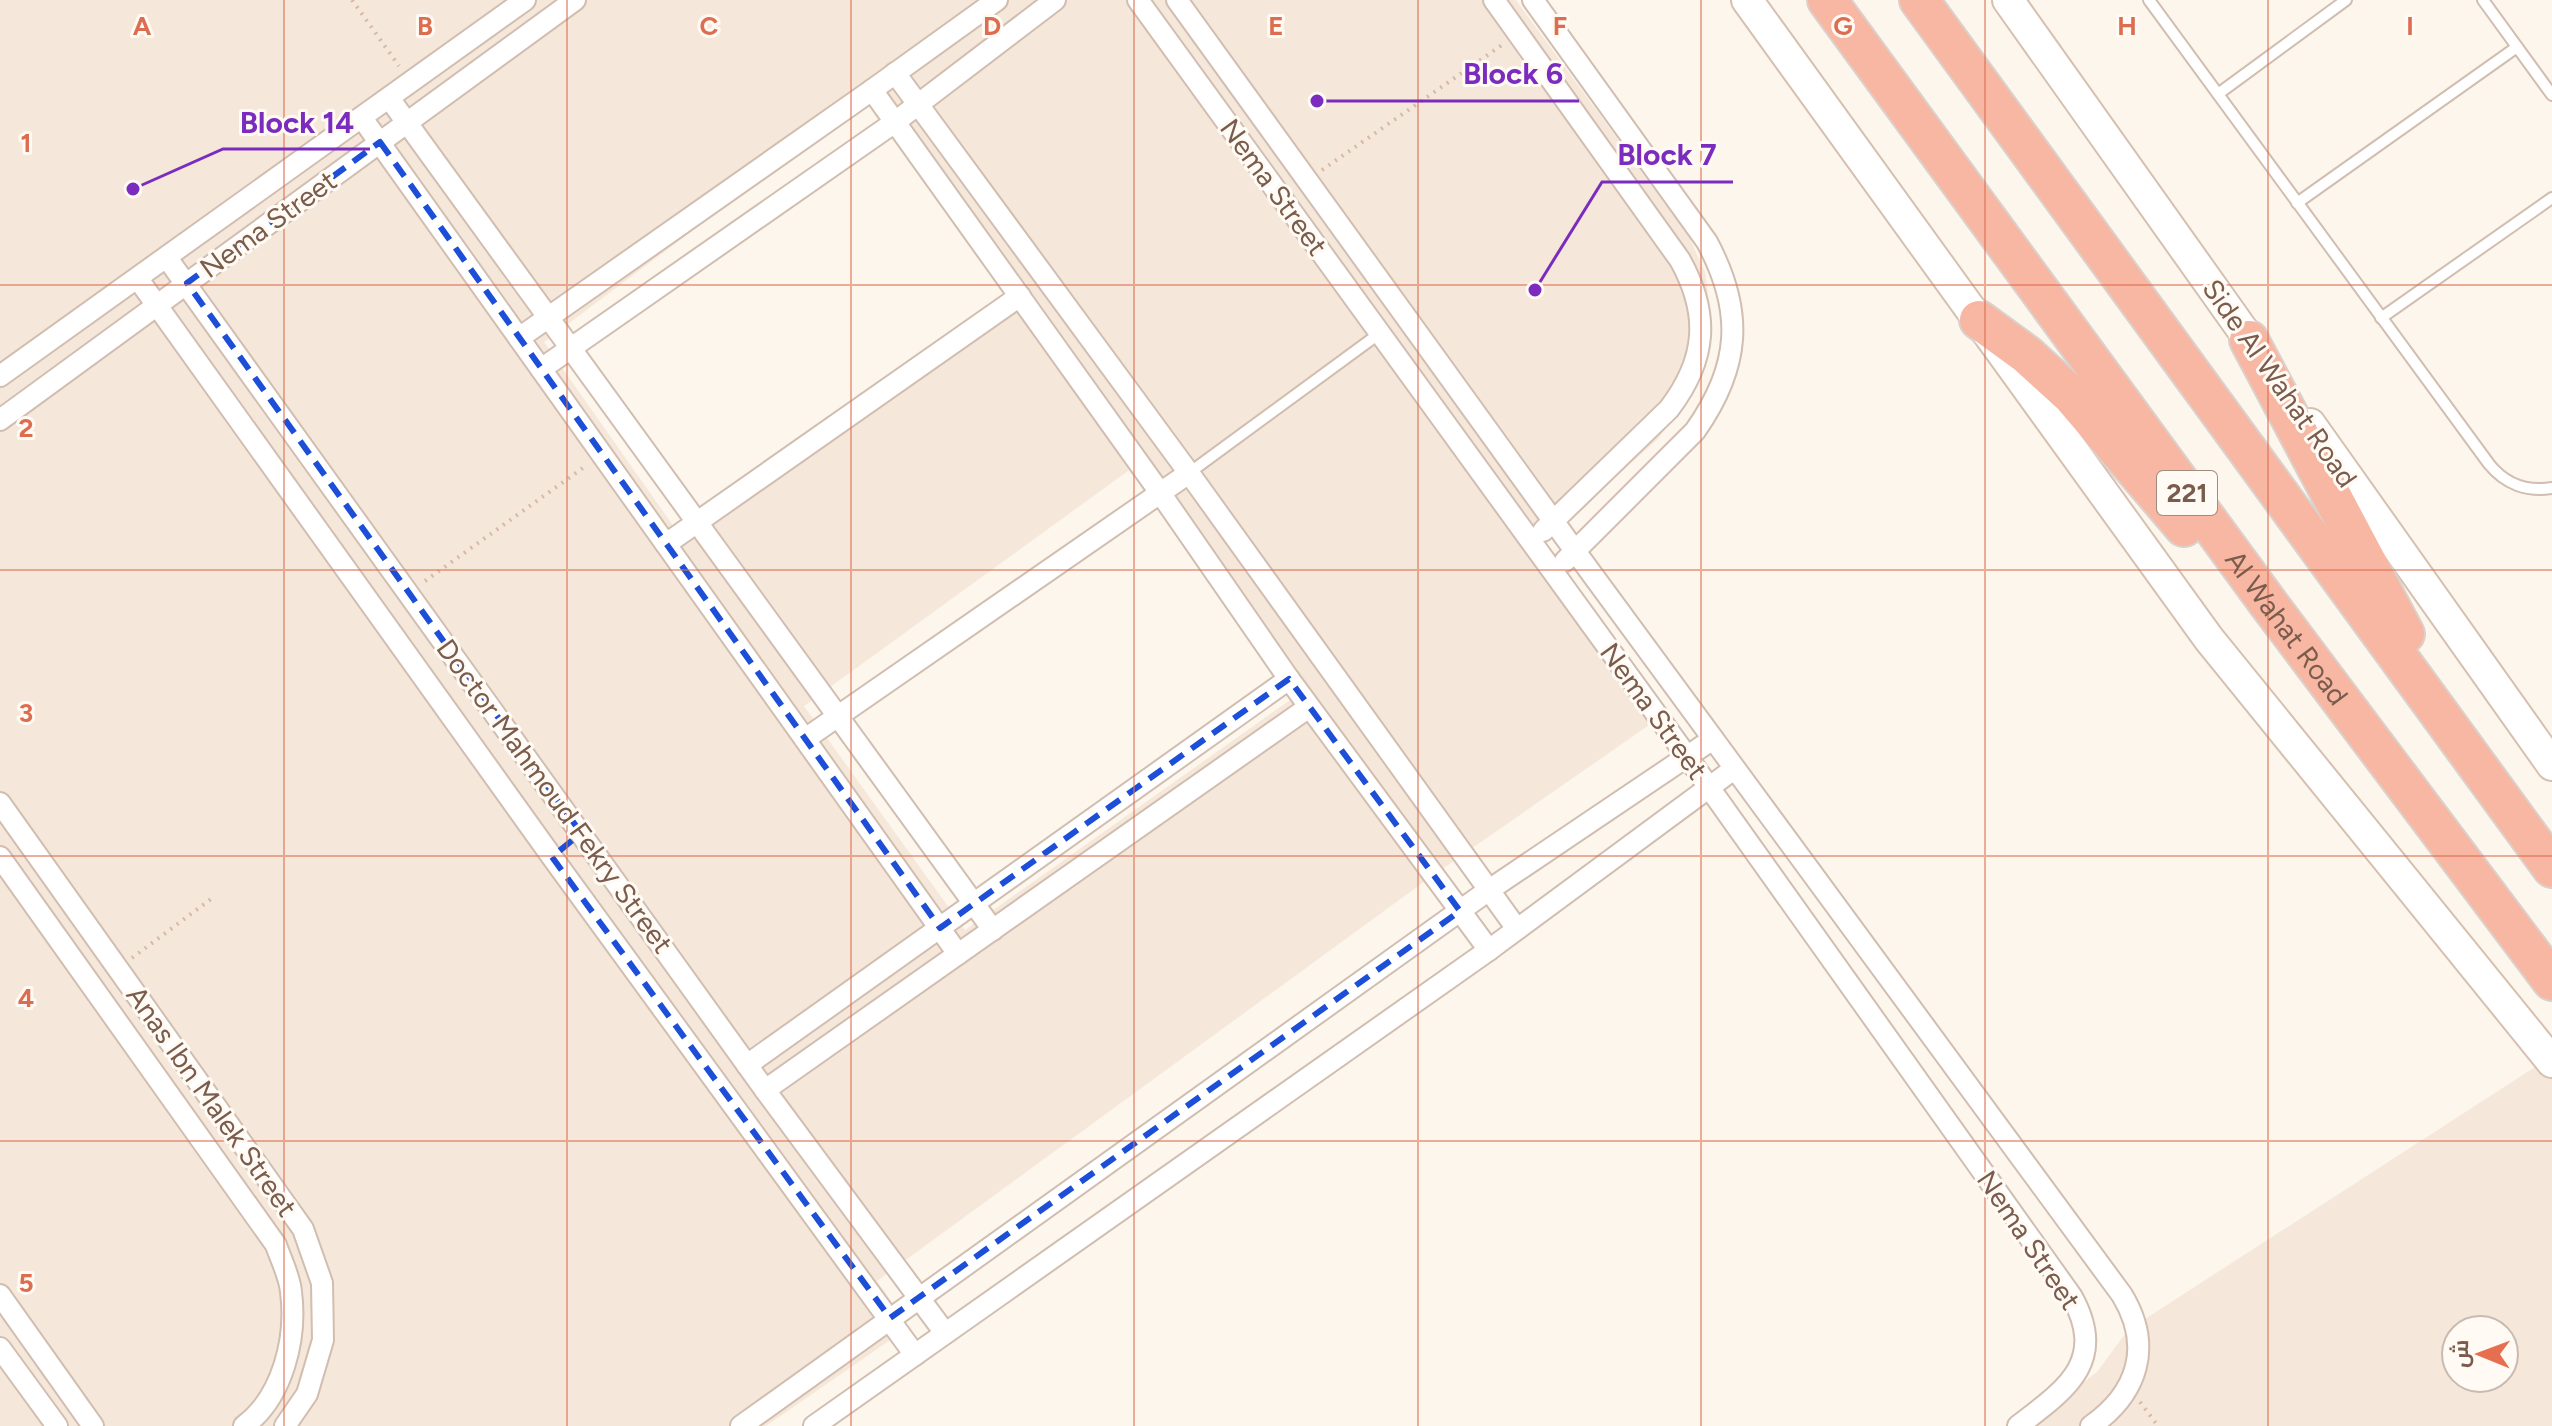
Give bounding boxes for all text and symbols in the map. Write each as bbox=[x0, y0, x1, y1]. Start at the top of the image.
text: A bbox=[133, 10, 152, 42]
text: B bbox=[417, 10, 433, 42]
text: C bbox=[700, 10, 719, 42]
text: D bbox=[983, 10, 1001, 42]
text: E bbox=[1268, 10, 1284, 42]
text: F bbox=[1553, 10, 1567, 42]
text: G bbox=[1833, 10, 1853, 42]
text: H bbox=[2117, 10, 2137, 42]
text: I bbox=[2406, 10, 2414, 42]
callout: Block 6 bbox=[1447, 47, 1579, 101]
text: Block 6 bbox=[1463, 55, 1563, 92]
callout: Block 14 bbox=[223, 95, 370, 149]
text: Block 14 bbox=[240, 104, 354, 141]
street label: Nema Street bbox=[1213, 112, 1335, 262]
text: 1 bbox=[21, 127, 31, 159]
callout: Block 7 bbox=[1602, 128, 1733, 182]
text: Block 7 bbox=[1617, 136, 1717, 173]
street label: Nema Street bbox=[193, 163, 343, 285]
street label: Side Al Wahat Road bbox=[2195, 272, 2365, 494]
text: 2 bbox=[18, 412, 34, 444]
road number: 221 bbox=[2157, 471, 2217, 515]
street label: Al Wahat Road bbox=[2218, 544, 2355, 712]
street label: Doctor Mahmoud Fekry Street bbox=[430, 632, 680, 960]
street label: Nema Street bbox=[1593, 636, 1715, 786]
text: 3 bbox=[19, 697, 33, 729]
street label: Anas Ibn Malek Street bbox=[120, 979, 304, 1223]
text: 4 bbox=[18, 982, 34, 1014]
street label: Nema Street bbox=[1970, 1164, 2088, 1316]
text: 5 bbox=[18, 1267, 34, 1299]
north arrow bbox=[2440, 1314, 2520, 1394]
text: ش bbox=[2447, 1339, 2474, 1368]

